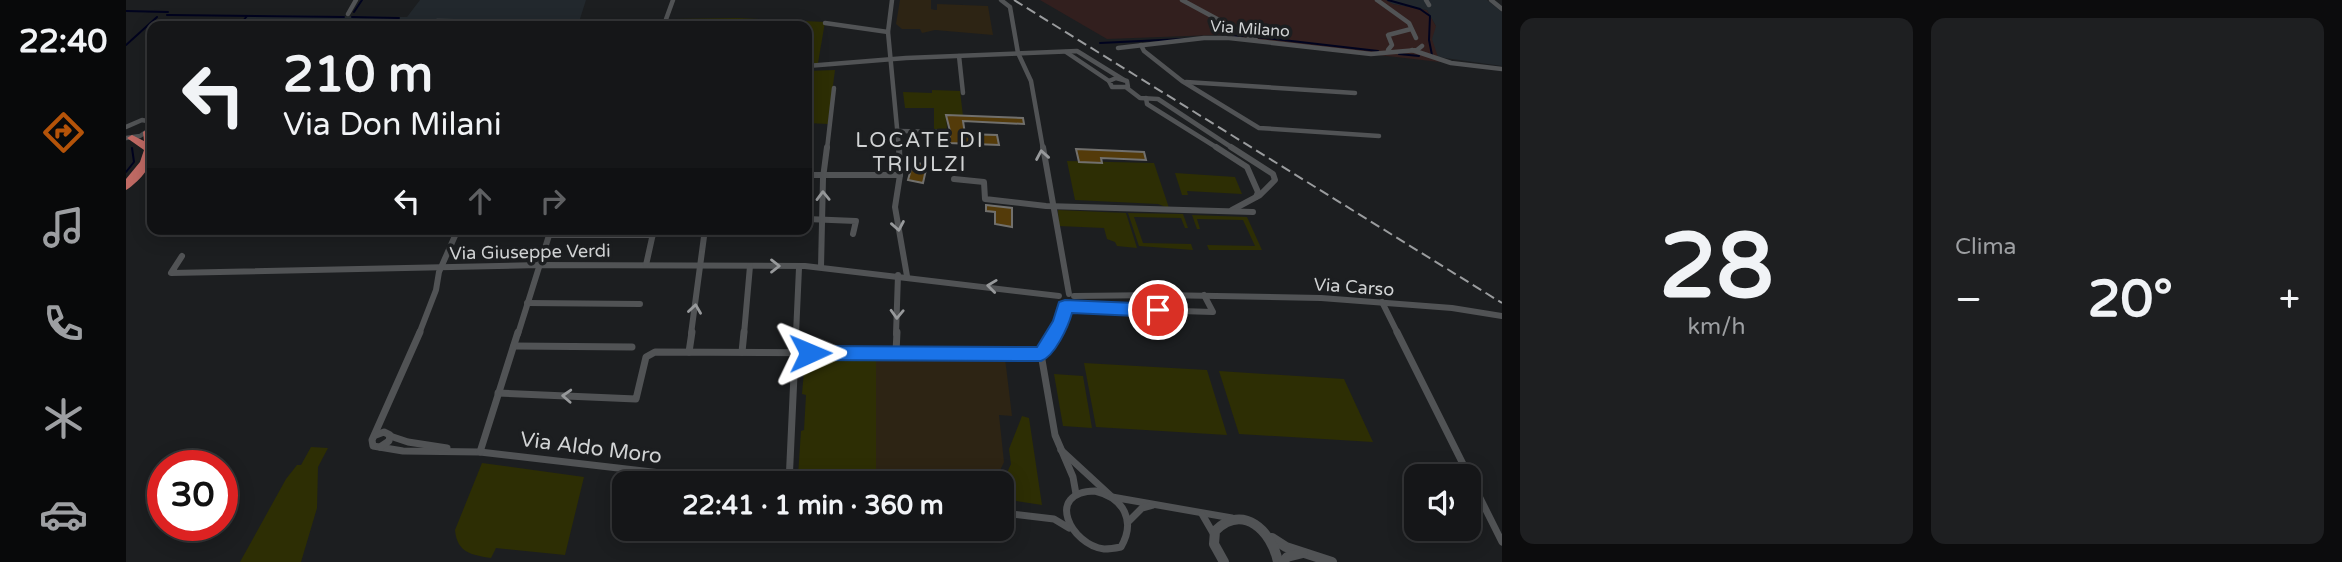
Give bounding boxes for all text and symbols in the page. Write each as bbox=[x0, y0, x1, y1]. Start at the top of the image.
street label: Via Milano bbox=[1209, 16, 1291, 42]
text: 22:40 bbox=[19, 23, 107, 61]
text: 210 m bbox=[283, 46, 433, 105]
icon: left bbox=[168, 49, 259, 140]
text: Via Don Milani bbox=[283, 106, 502, 144]
icon: directions bbox=[39, 108, 88, 157]
district label: LOCATE DI TRIULZI bbox=[855, 128, 985, 177]
one-way arrow bbox=[1036, 149, 1051, 161]
icon: left bbox=[388, 182, 426, 220]
icon: ahead bbox=[461, 182, 499, 220]
icon: right bbox=[534, 182, 572, 220]
one-way arrow bbox=[815, 190, 831, 201]
icon: music bbox=[39, 203, 88, 252]
text: 28 bbox=[1659, 212, 1774, 322]
one-way arrow bbox=[890, 220, 905, 232]
text: Clima bbox=[1955, 233, 2016, 261]
street label: Via Giuseppe Verdi bbox=[449, 240, 611, 264]
one-way arrow bbox=[770, 258, 781, 274]
text: 20° bbox=[2088, 268, 2173, 331]
street label: Via Carso bbox=[1313, 273, 1395, 301]
text: − bbox=[1955, 277, 1982, 323]
text: + bbox=[2279, 277, 2300, 323]
one-way arrow bbox=[986, 279, 997, 294]
pin bbox=[1128, 280, 1188, 340]
icon: arrive bbox=[1139, 291, 1177, 329]
icon: phone bbox=[39, 299, 88, 348]
one-way arrow bbox=[687, 303, 702, 315]
one-way arrow bbox=[889, 309, 904, 320]
text: km/h bbox=[1688, 313, 1745, 341]
position arrow bbox=[773, 316, 847, 390]
one-way arrow bbox=[562, 389, 573, 404]
icon: climate bbox=[39, 394, 88, 443]
street label: Via Aldo Moro bbox=[519, 427, 663, 469]
speed limit sign: 30 bbox=[147, 450, 238, 541]
map controls bbox=[1404, 464, 1481, 541]
button: sound bbox=[1404, 464, 1481, 541]
icon: car bbox=[39, 490, 88, 539]
text: 22:41 · 1 min · 360 m bbox=[682, 490, 944, 521]

